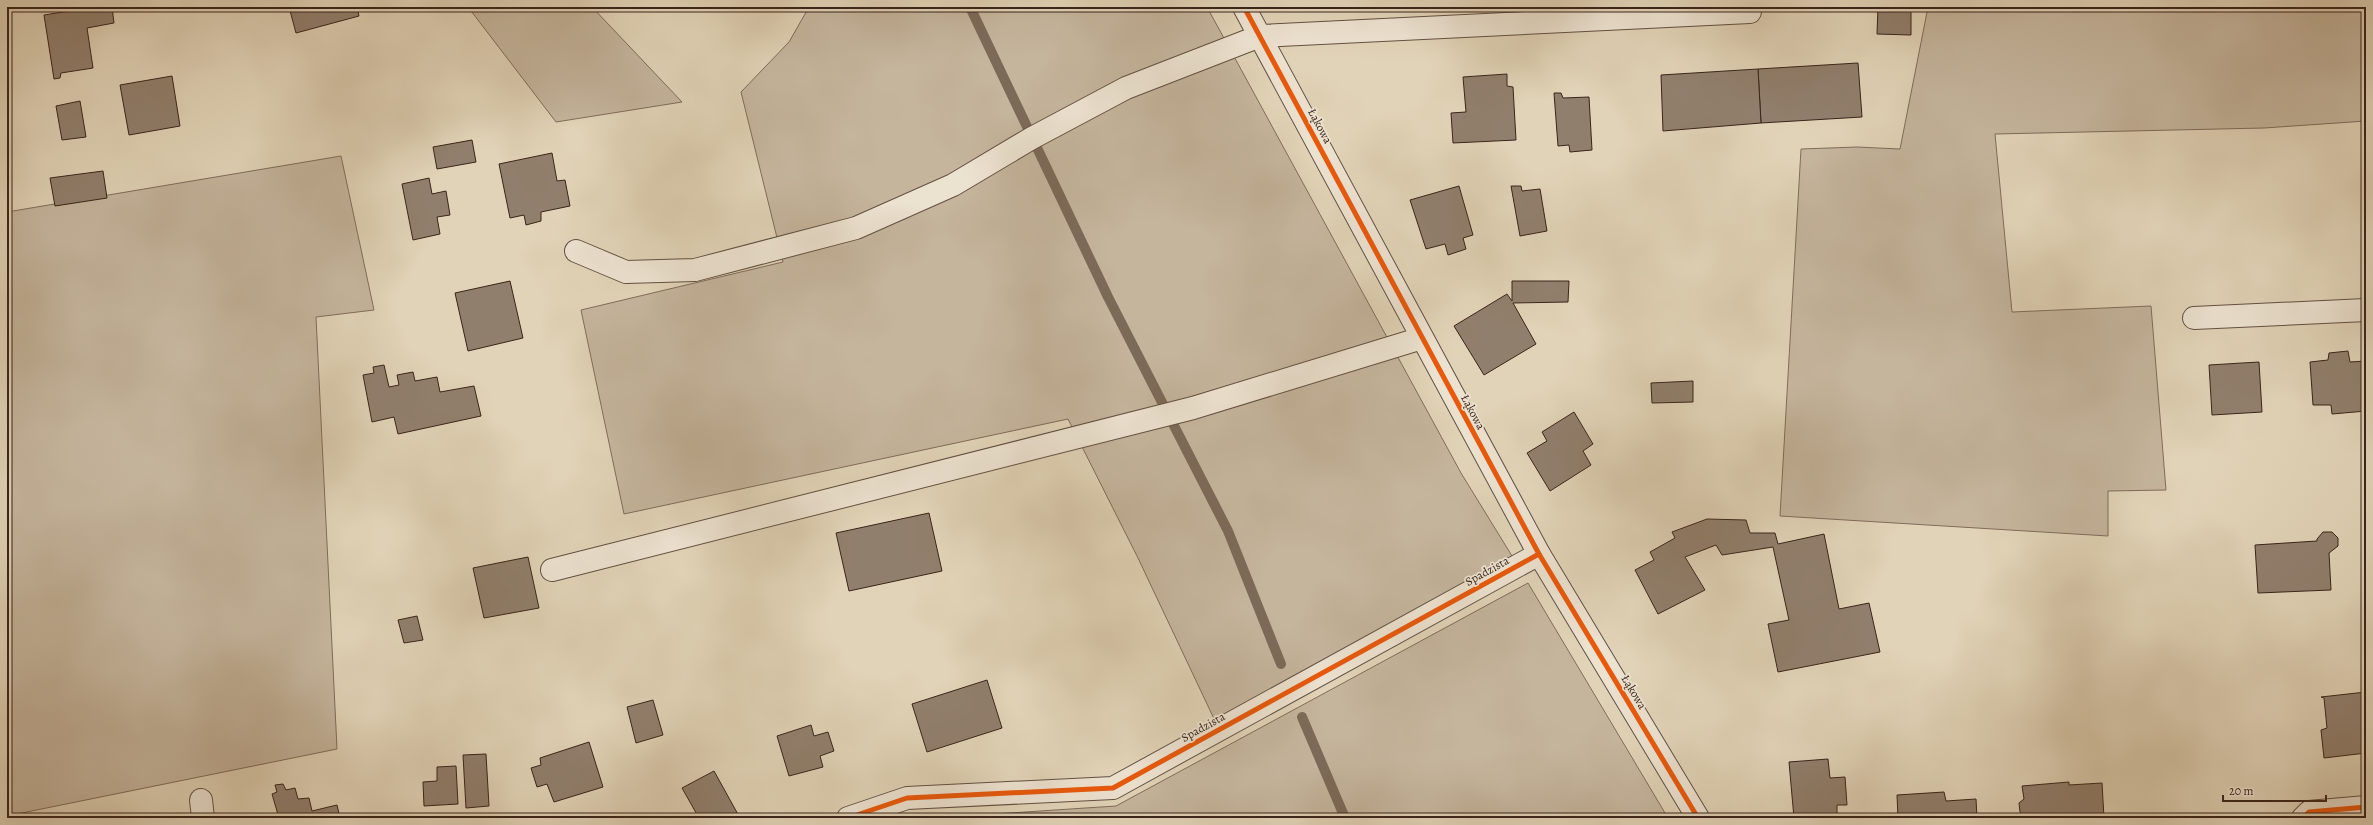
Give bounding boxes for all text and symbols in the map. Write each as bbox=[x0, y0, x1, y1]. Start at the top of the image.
street label: Łąkowa bbox=[1304, 106, 1336, 147]
street label: Łąkowa bbox=[1457, 392, 1489, 433]
street label: Spadzista bbox=[1462, 552, 1512, 590]
street label: Łąkowa bbox=[1617, 672, 1651, 713]
street label: Spadzista bbox=[1178, 708, 1228, 746]
scale bar bbox=[2223, 777, 2326, 803]
text: 20 m bbox=[2229, 783, 2253, 799]

